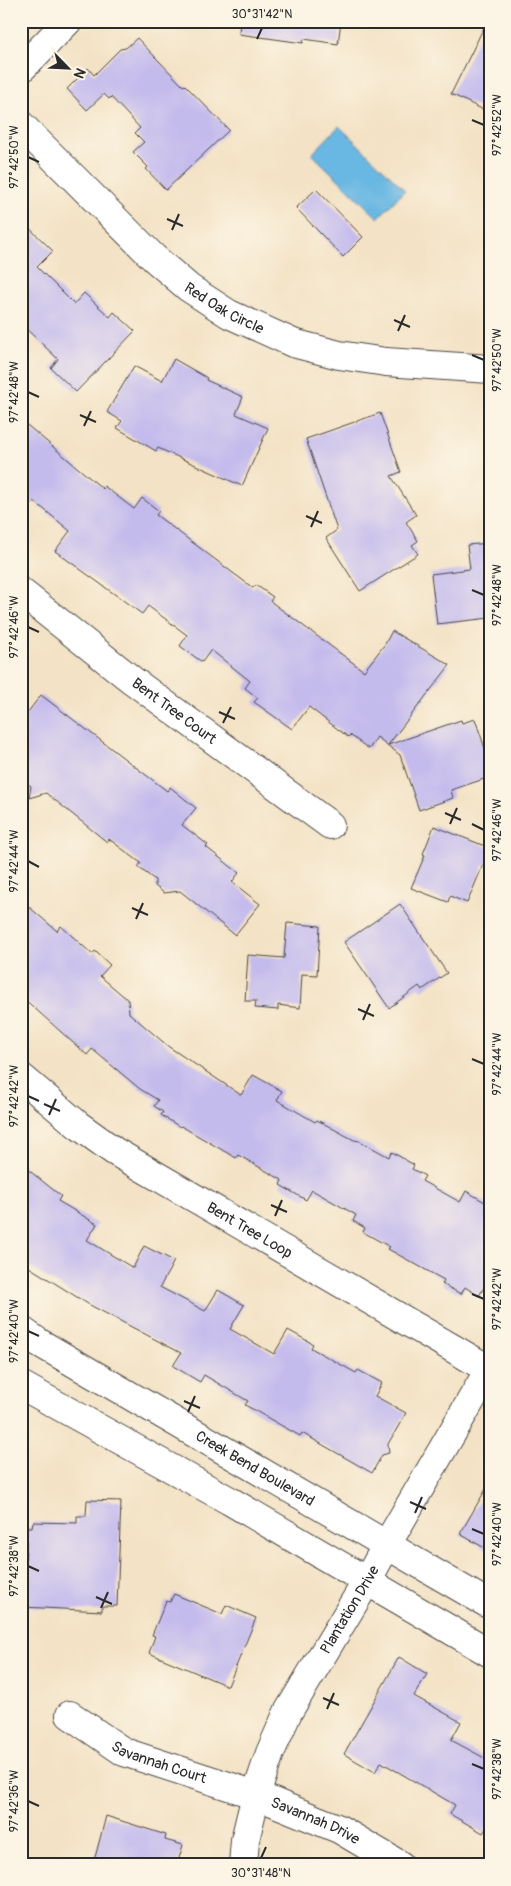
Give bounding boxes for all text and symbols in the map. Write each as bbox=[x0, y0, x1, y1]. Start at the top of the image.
text: 30°31'42"N bbox=[232, 7, 292, 22]
north arrow bbox=[42, 42, 92, 92]
text: N bbox=[70, 65, 89, 81]
text: 97°42'52"W bbox=[490, 94, 505, 156]
text: 97°42'50"W bbox=[7, 125, 22, 189]
street label: Red Oak Circle bbox=[181, 278, 268, 338]
text: 97°42'50"W bbox=[490, 328, 505, 392]
text: 97°42'48"W bbox=[7, 361, 22, 423]
text: 97°42'48"W bbox=[490, 564, 505, 626]
text: 97°42'46"W bbox=[7, 596, 22, 658]
street label: Bent Tree Court bbox=[128, 674, 221, 749]
text: 97°42'46"W bbox=[490, 799, 505, 861]
text: 97°42'44"W bbox=[7, 830, 22, 892]
text: 97°42'44"W bbox=[490, 1033, 505, 1095]
text: 97°42'42"W bbox=[7, 1065, 22, 1127]
street label: Bent Tree Loop bbox=[203, 1198, 296, 1262]
text: 97°42'42"W bbox=[490, 1268, 505, 1330]
text: 97°42'40"W bbox=[7, 1299, 22, 1363]
street label: Creek Bend Boulevard bbox=[192, 1426, 318, 1510]
text: 97°42'40"W bbox=[490, 1502, 505, 1566]
text: 97°42'38"W bbox=[7, 1535, 22, 1597]
street label: Plantation Drive bbox=[316, 1561, 383, 1657]
street label: Savannah Court bbox=[108, 1737, 210, 1788]
text: 97°42'38"W bbox=[490, 1738, 505, 1800]
text: 97°42'36"W bbox=[7, 1770, 22, 1832]
street label: Savannah Drive bbox=[268, 1793, 364, 1849]
text: 30°31'48"N bbox=[231, 1866, 291, 1881]

